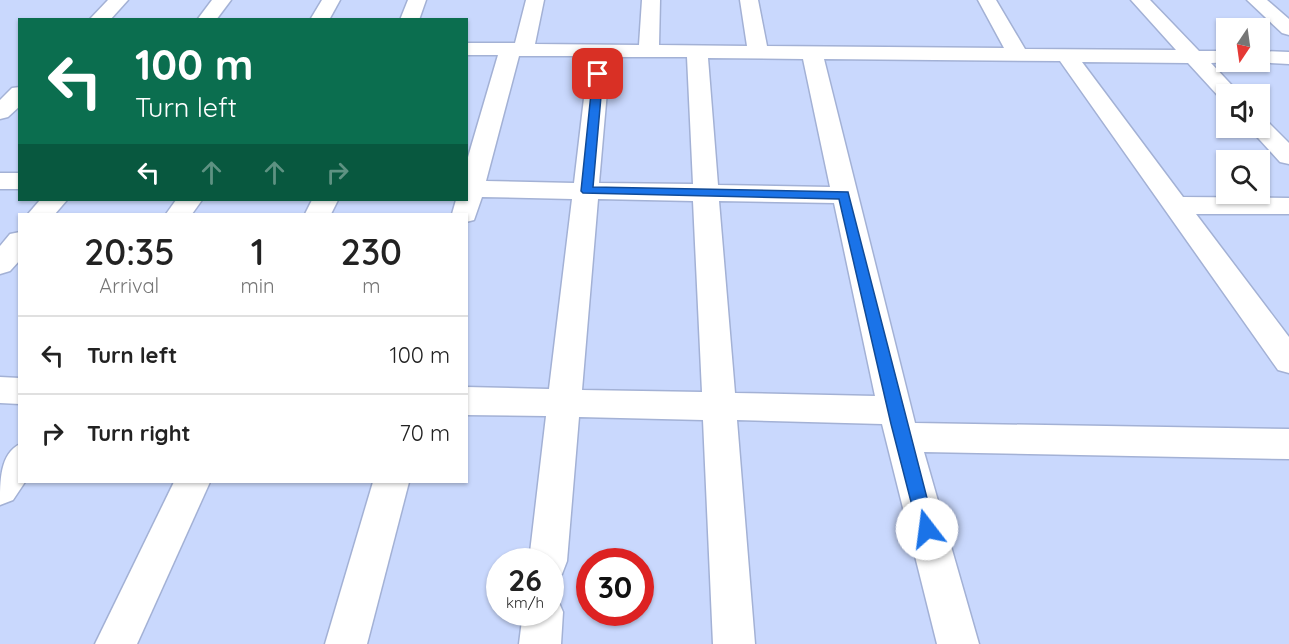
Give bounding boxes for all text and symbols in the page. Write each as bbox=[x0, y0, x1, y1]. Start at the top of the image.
north arrow bbox=[1216, 18, 1270, 72]
map controls bbox=[1216, 18, 1270, 204]
text: 100 m bbox=[135, 38, 253, 91]
icon: left bbox=[36, 42, 114, 120]
pin bbox=[572, 48, 623, 99]
icon: arrive bbox=[581, 57, 614, 90]
button: sound bbox=[1216, 84, 1270, 138]
text: Turn left bbox=[135, 90, 237, 124]
button: search bbox=[1216, 150, 1270, 204]
icon: left bbox=[132, 156, 165, 189]
icon: ahead bbox=[195, 156, 228, 189]
icon: ahead bbox=[258, 156, 291, 189]
icon: right bbox=[321, 156, 354, 189]
text: 20:35 bbox=[84, 229, 175, 274]
text: 1 bbox=[251, 229, 264, 274]
text: 230 bbox=[341, 229, 402, 274]
text: Arrival bbox=[99, 273, 159, 298]
text: min bbox=[241, 273, 275, 298]
text: m bbox=[362, 273, 380, 298]
icon: left bbox=[36, 339, 69, 372]
text: Turn left bbox=[87, 341, 177, 369]
text: 100 m bbox=[390, 341, 450, 369]
icon: right bbox=[36, 417, 69, 450]
text: Turn right bbox=[87, 419, 191, 447]
text: 70 m bbox=[400, 419, 450, 447]
position arrow bbox=[895, 497, 959, 561]
speed limit sign: 30 bbox=[576, 548, 654, 626]
text: 26 bbox=[508, 561, 542, 599]
text: km/h bbox=[506, 593, 544, 612]

